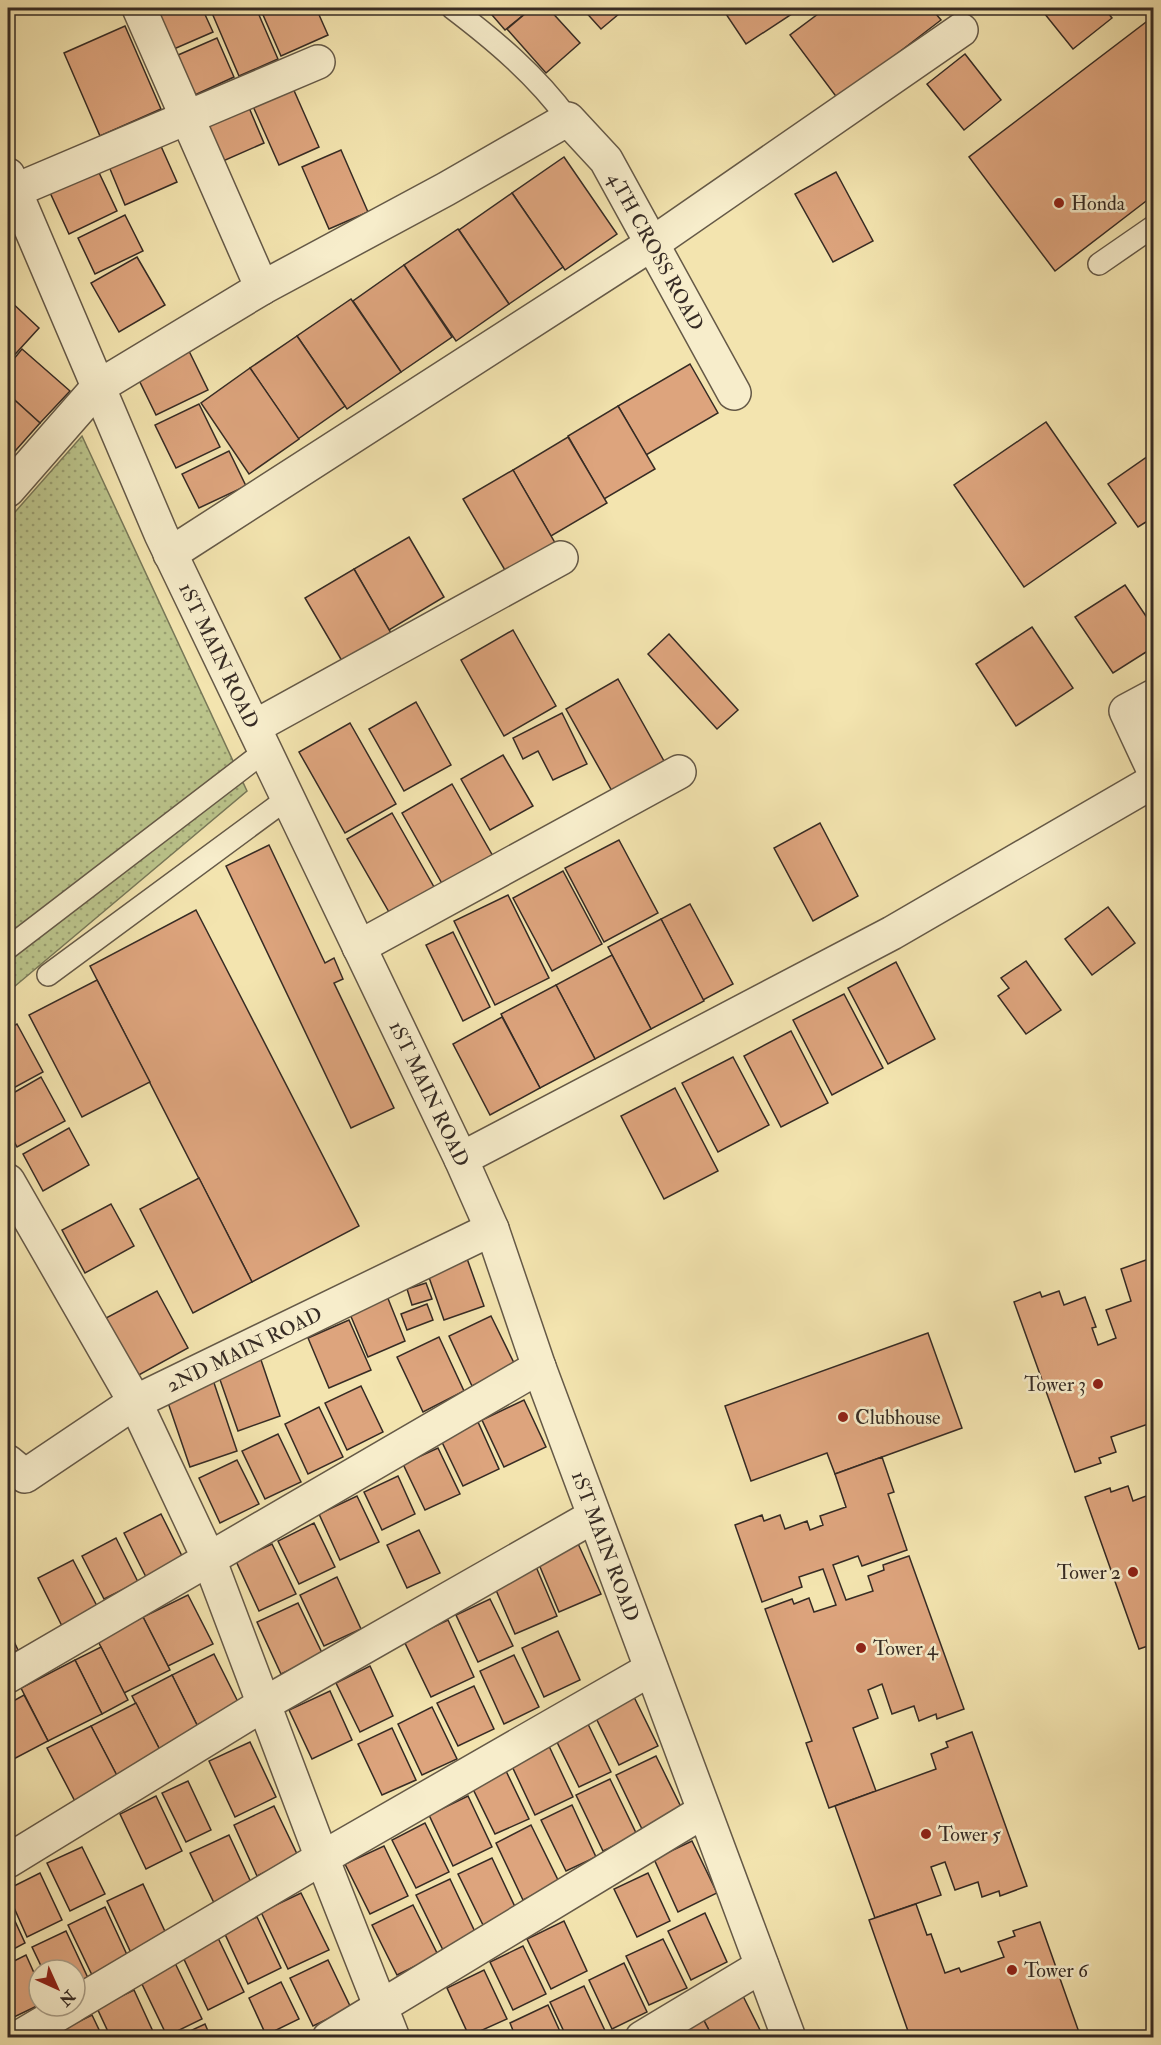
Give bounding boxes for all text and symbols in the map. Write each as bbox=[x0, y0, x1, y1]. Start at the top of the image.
street label: 4TH CROSS ROAD bbox=[603, 168, 710, 335]
place label: Honda bbox=[1071, 191, 1126, 216]
marker: Honda bbox=[1052, 196, 1066, 210]
street label: 1ST MAIN ROAD bbox=[174, 579, 265, 732]
street label: 1ST MAIN ROAD bbox=[384, 1017, 475, 1171]
street label: 2ND MAIN ROAD bbox=[162, 1301, 326, 1397]
place label: Tower 3 bbox=[1024, 1372, 1086, 1397]
marker: Tower 3 bbox=[1091, 1377, 1105, 1391]
place label: Clubhouse bbox=[855, 1405, 940, 1430]
marker: Clubhouse bbox=[836, 1410, 850, 1424]
street label: 1ST MAIN ROAD bbox=[566, 1467, 645, 1625]
place label: Tower 2 bbox=[1057, 1560, 1121, 1585]
marker: Tower 2 bbox=[1126, 1565, 1140, 1579]
place label: Tower 4 bbox=[873, 1636, 939, 1661]
marker: Tower 4 bbox=[854, 1641, 868, 1655]
place label: Tower 5 bbox=[938, 1822, 1001, 1847]
marker: Tower 5 bbox=[919, 1827, 933, 1841]
north arrow bbox=[27, 1958, 87, 2018]
place label: Tower 6 bbox=[1024, 1958, 1089, 1983]
marker: Tower 6 bbox=[1005, 1963, 1019, 1977]
text: N bbox=[54, 1985, 80, 2011]

